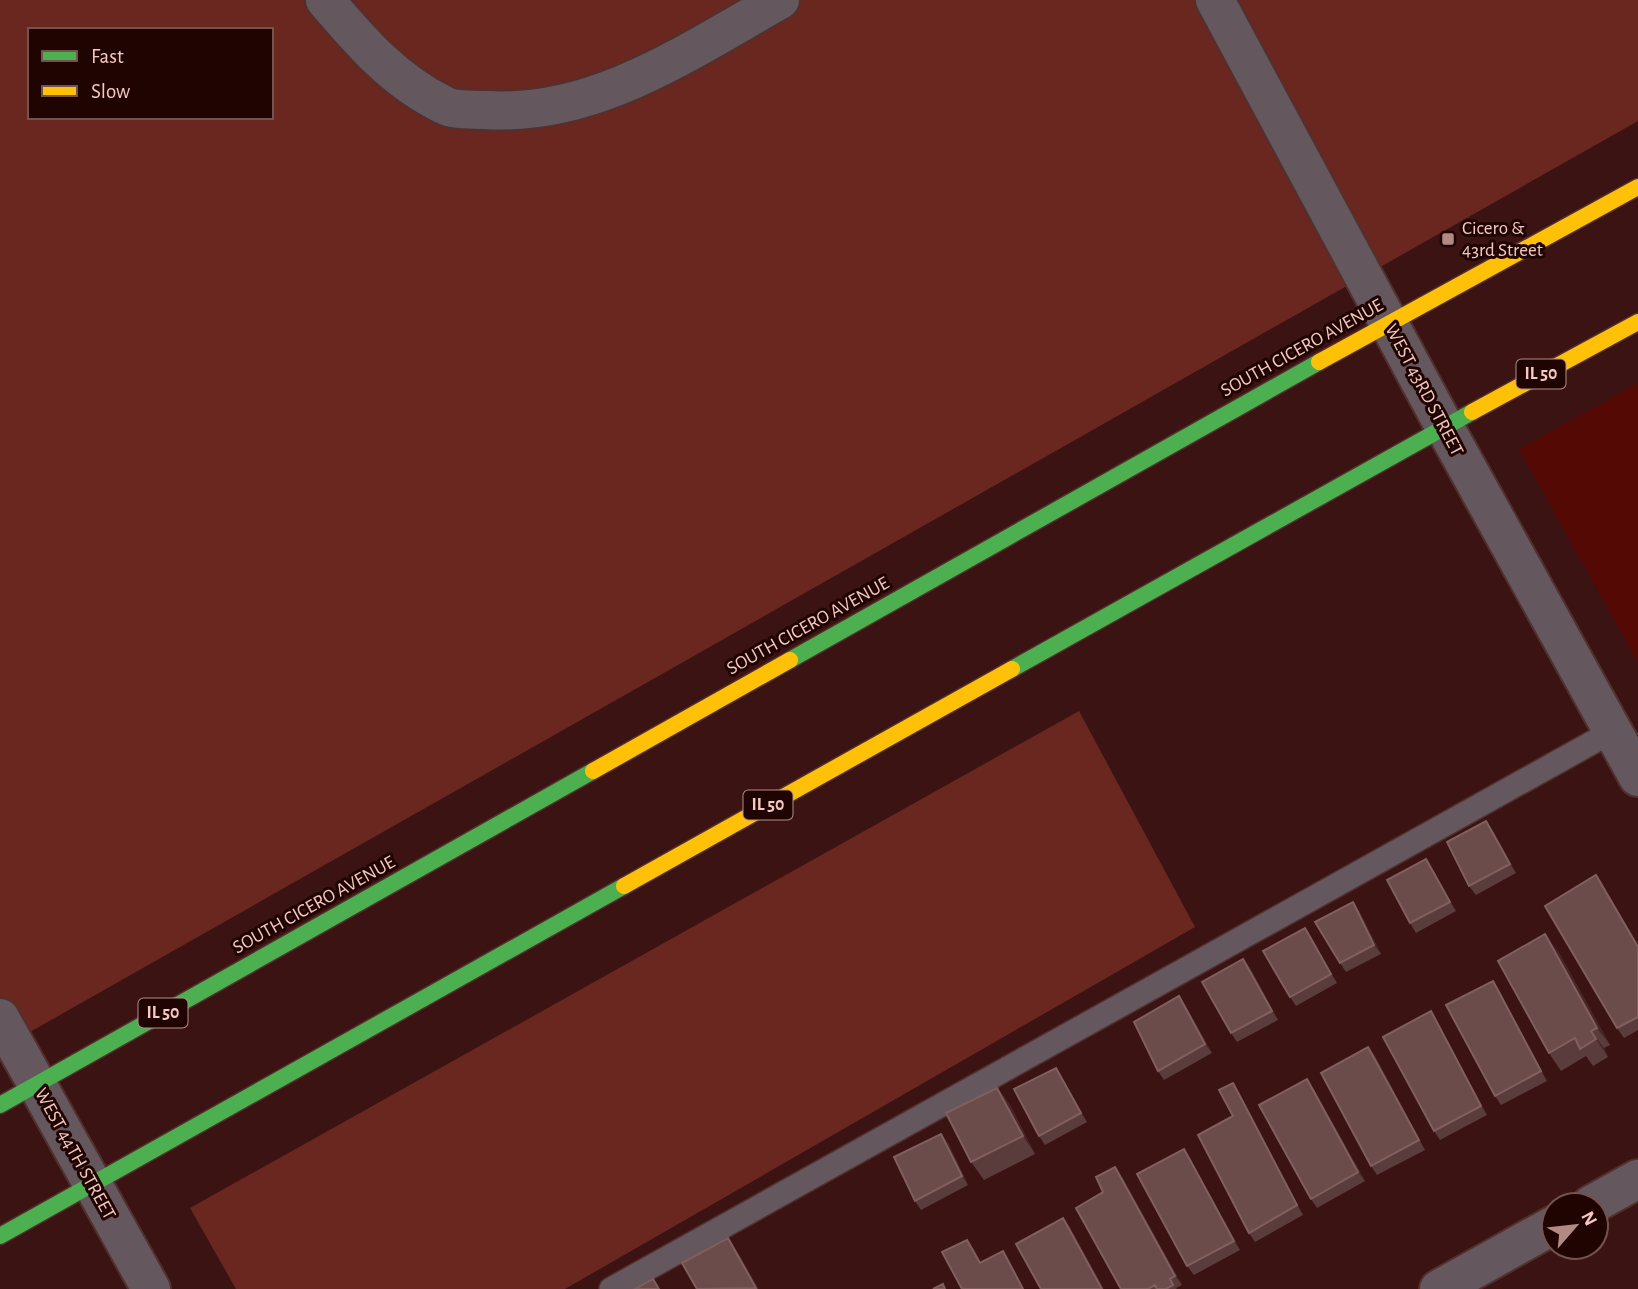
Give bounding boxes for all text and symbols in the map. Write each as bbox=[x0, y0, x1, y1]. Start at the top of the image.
legend bbox=[28, 28, 273, 119]
text: Fast bbox=[91, 46, 124, 67]
text: Slow bbox=[91, 81, 130, 102]
place label: Cicero & 43rd Street bbox=[1462, 219, 1543, 260]
marker: Cicero & 43rd Street bbox=[1440, 231, 1456, 247]
street label: SOUTH CICERO AVENUE bbox=[1218, 296, 1386, 400]
street label: WEST 43RD STREET bbox=[1381, 321, 1467, 459]
road number: IL 50 bbox=[1516, 360, 1566, 388]
street label: SOUTH CICERO AVENUE bbox=[724, 574, 892, 678]
road number: IL 50 bbox=[744, 790, 792, 820]
street label: SOUTH CICERO AVENUE bbox=[230, 853, 398, 957]
road number: IL 50 bbox=[138, 998, 188, 1028]
street label: WEST 44TH STREET bbox=[31, 1085, 119, 1223]
north arrow bbox=[1540, 1191, 1610, 1261]
text: N bbox=[1577, 1208, 1600, 1229]

